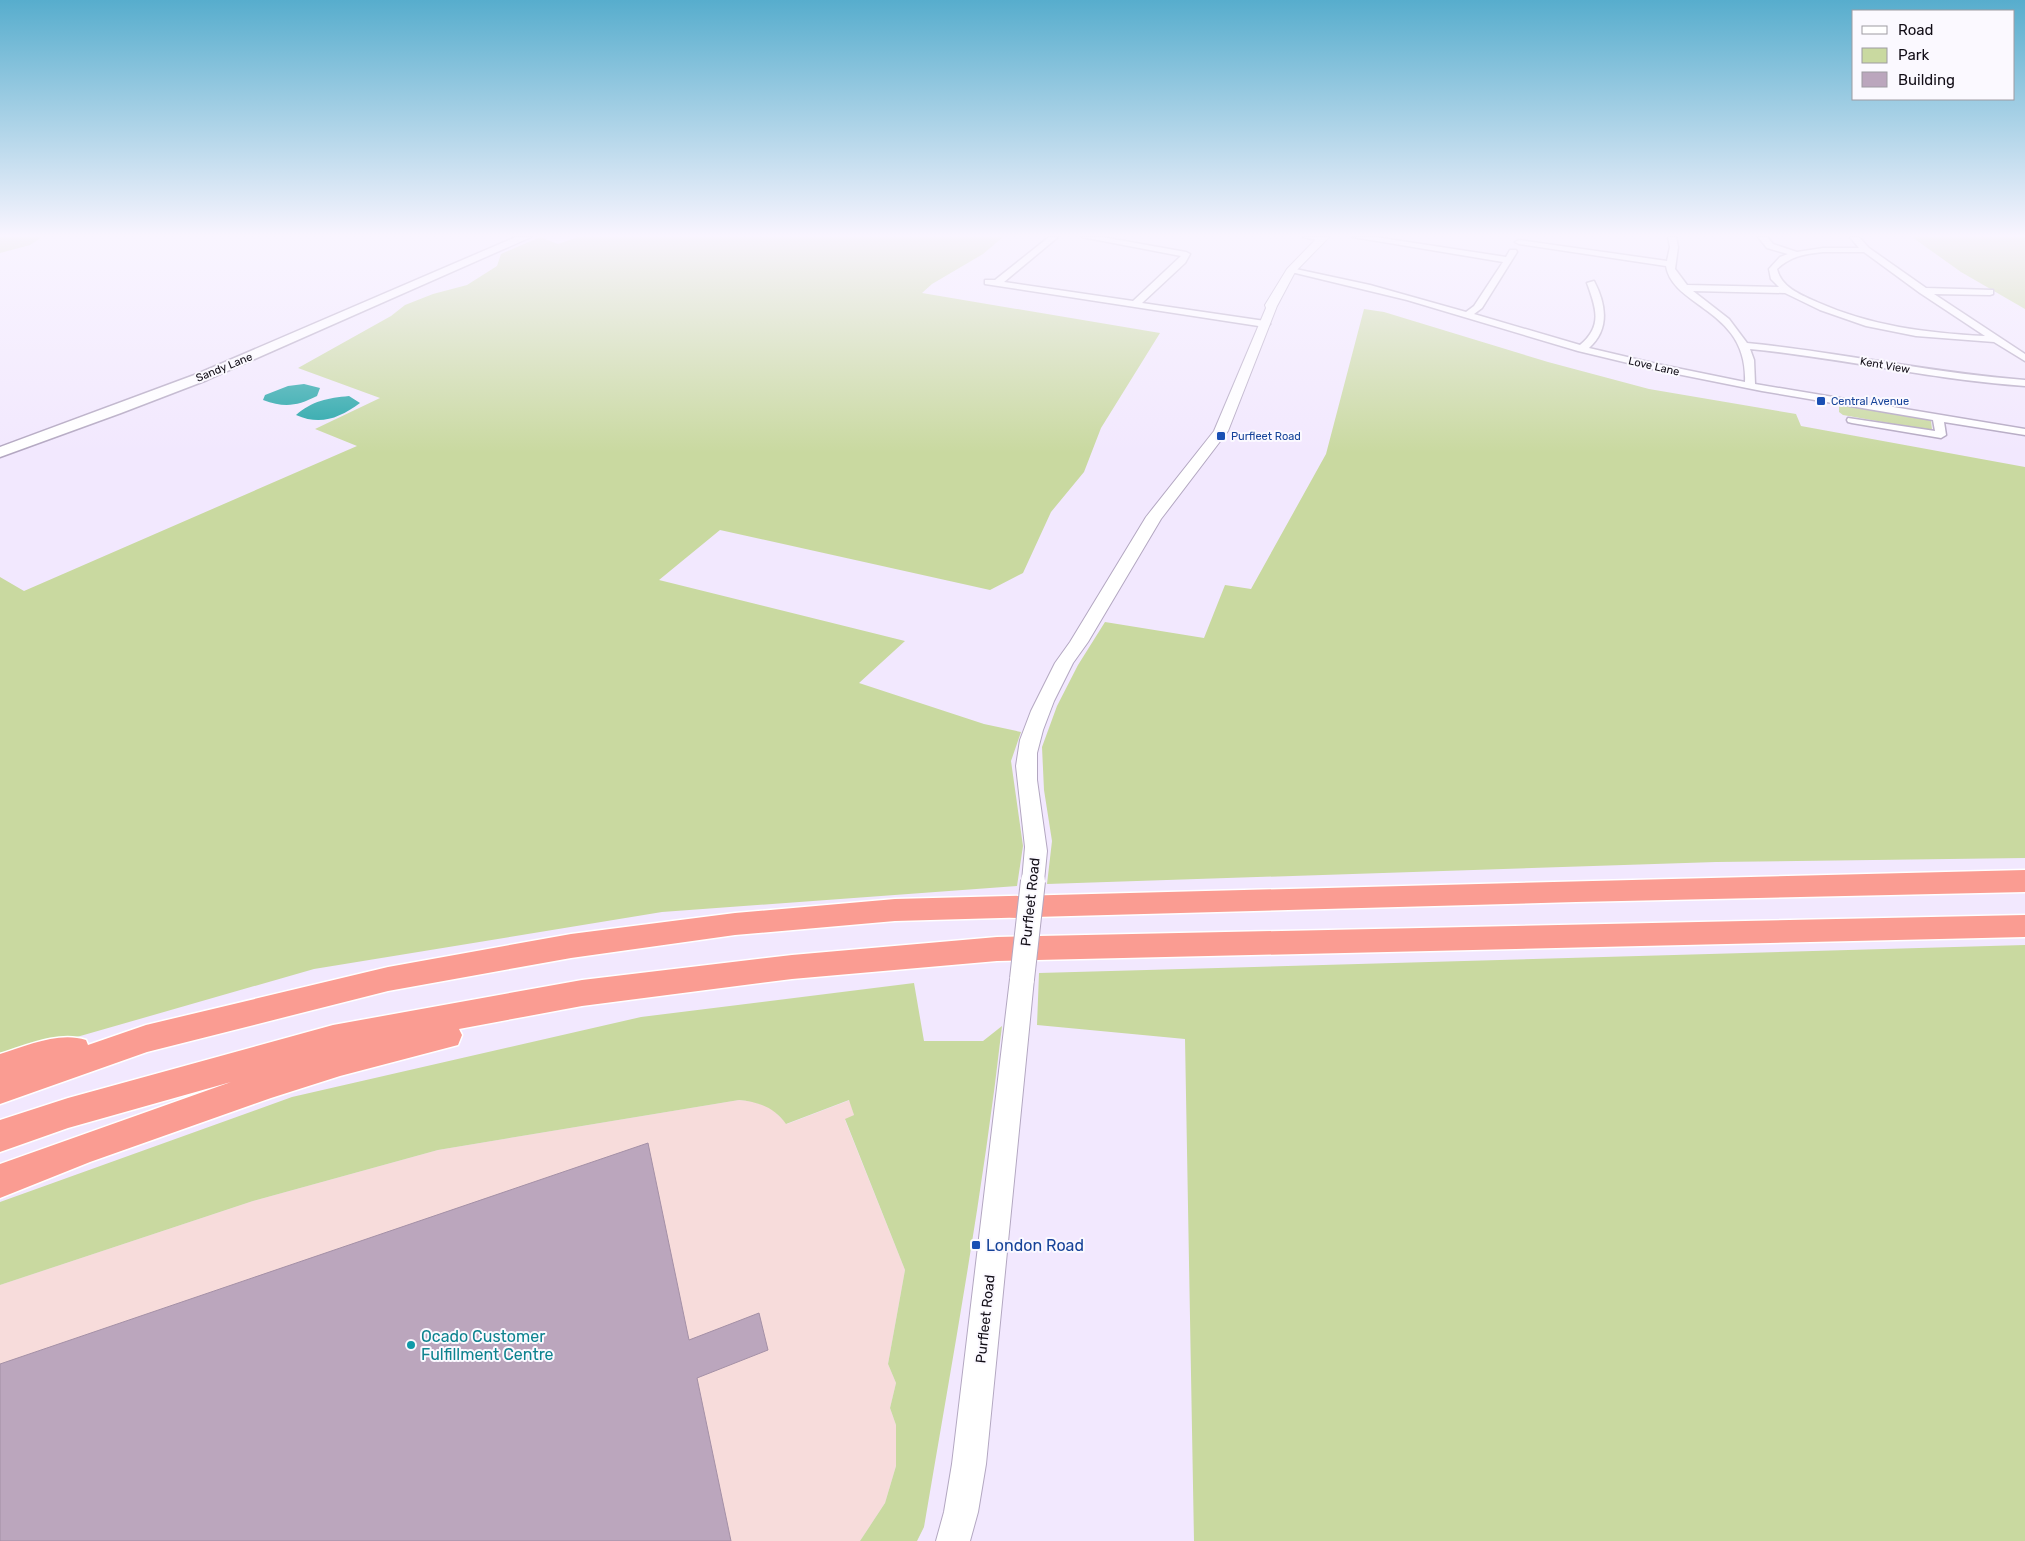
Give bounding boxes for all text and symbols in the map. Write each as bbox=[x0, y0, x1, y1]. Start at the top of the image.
legend bbox=[1852, 10, 2015, 100]
text: Road bbox=[1898, 21, 1934, 39]
text: Park bbox=[1898, 46, 1929, 64]
text: Building bbox=[1898, 71, 1955, 89]
street label: Sandy Lane bbox=[194, 350, 254, 385]
street label: Love Lane bbox=[1627, 354, 1681, 379]
street label: Kent View bbox=[1859, 355, 1911, 376]
marker: Central Avenue bbox=[1815, 395, 1827, 407]
place label: Central Avenue bbox=[1831, 395, 1909, 408]
marker: Purfleet Road bbox=[1215, 430, 1227, 442]
place label: Purfleet Road bbox=[1231, 430, 1301, 443]
street label: Purfleet Road bbox=[1017, 857, 1044, 947]
place label: London Road bbox=[986, 1236, 1084, 1255]
marker: London Road bbox=[970, 1239, 982, 1251]
street label: Purfleet Road bbox=[972, 1274, 999, 1364]
place label: Ocado Customer Fulfillment Centre bbox=[421, 1327, 554, 1364]
marker: Ocado Customer Fulfillment Centre bbox=[405, 1339, 417, 1351]

